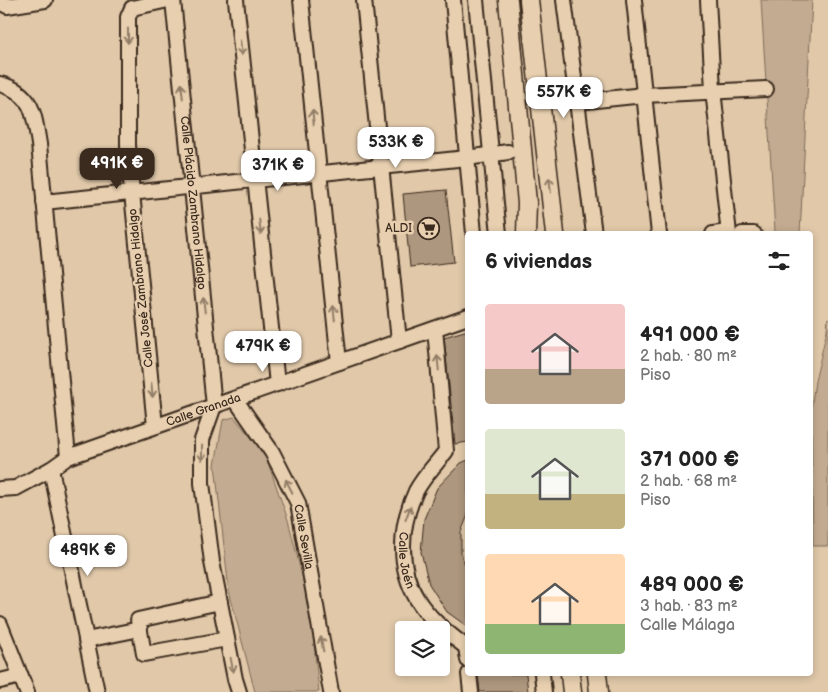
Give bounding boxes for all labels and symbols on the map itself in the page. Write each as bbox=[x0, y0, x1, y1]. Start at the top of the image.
one-way arrow bbox=[123, 28, 133, 44]
one-way arrow bbox=[236, 40, 246, 56]
pin: 557K € bbox=[523, 76, 605, 119]
one-way arrow bbox=[178, 84, 187, 100]
one-way arrow bbox=[308, 109, 318, 125]
street label: Calle Plácido Zambrano Hidalgo bbox=[177, 115, 210, 291]
pin: 533K € bbox=[355, 126, 437, 169]
pin: 491K € bbox=[76, 148, 158, 190]
pin: 371K € bbox=[237, 150, 319, 192]
one-way arrow bbox=[545, 178, 555, 194]
street label: Calle José Zambrano Hidalgo bbox=[125, 208, 157, 368]
supermarket icon: ALDI bbox=[416, 216, 440, 240]
one-way arrow bbox=[255, 219, 265, 235]
place label: ALDI bbox=[385, 221, 412, 236]
one-way arrow bbox=[199, 297, 209, 313]
one-way arrow bbox=[329, 306, 339, 322]
pin: 479K € bbox=[222, 330, 304, 373]
one-way arrow bbox=[433, 355, 443, 371]
one-way arrow bbox=[147, 382, 157, 398]
street label: Calle Granada bbox=[164, 390, 243, 430]
one-way arrow bbox=[197, 444, 207, 461]
one-way arrow bbox=[284, 478, 294, 493]
street label: Calle Sevilla bbox=[291, 503, 317, 570]
one-way arrow bbox=[404, 506, 413, 521]
street label: Calle Jaén bbox=[395, 531, 418, 591]
pin: 489K € bbox=[47, 534, 129, 577]
one-way arrow bbox=[317, 636, 327, 652]
one-way arrow bbox=[228, 657, 238, 673]

